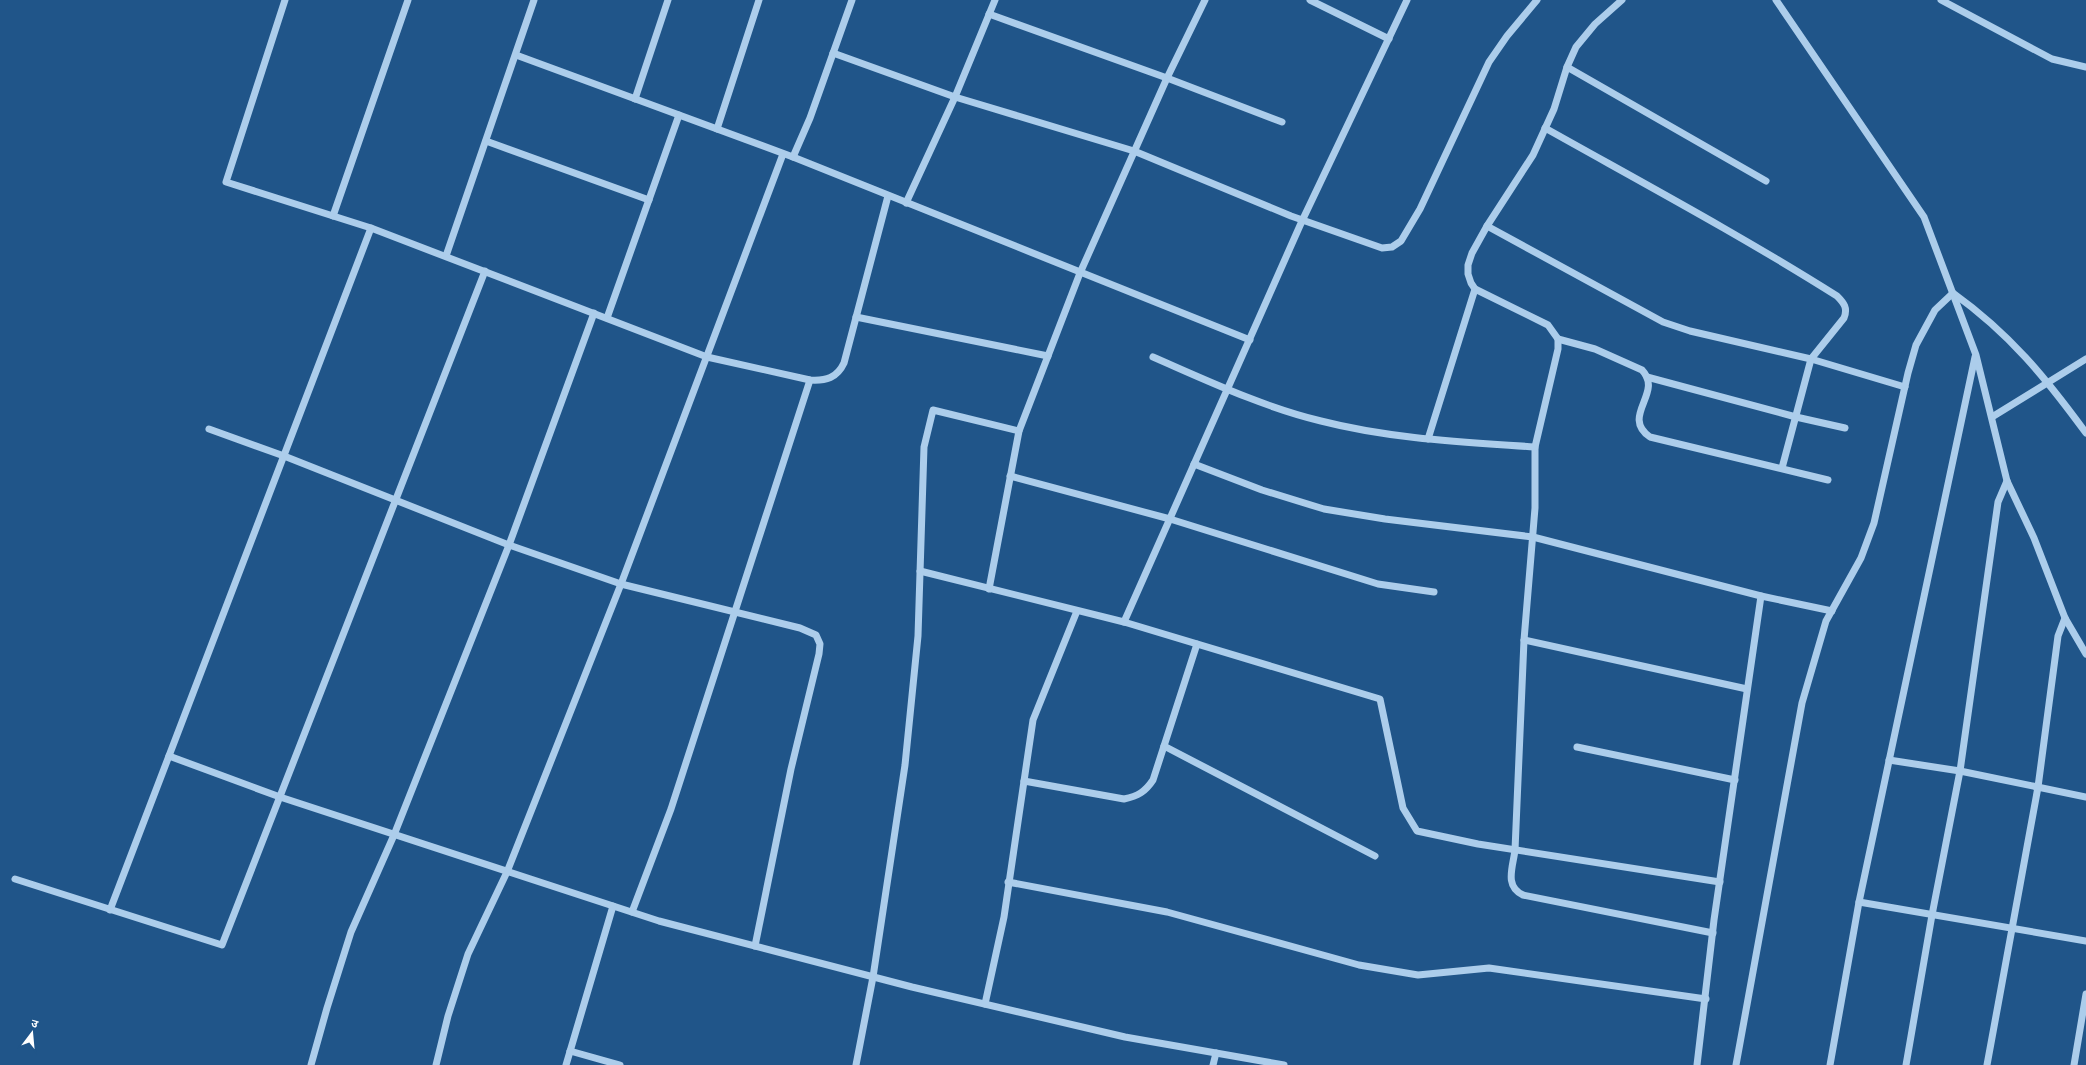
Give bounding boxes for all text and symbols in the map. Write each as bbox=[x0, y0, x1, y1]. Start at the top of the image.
north arrow bbox=[12, 1013, 52, 1053]
text: उ bbox=[30, 1017, 40, 1031]

